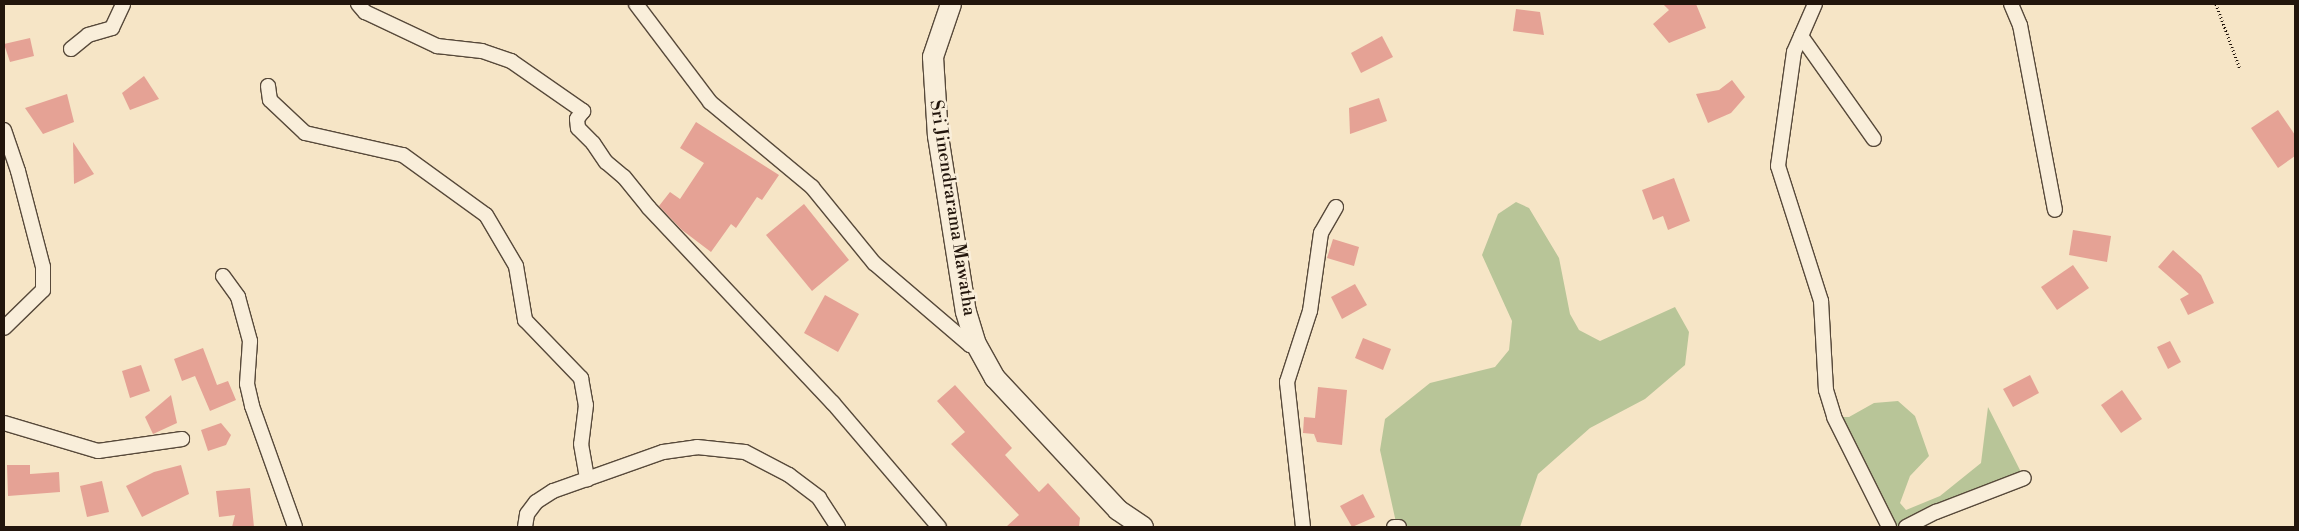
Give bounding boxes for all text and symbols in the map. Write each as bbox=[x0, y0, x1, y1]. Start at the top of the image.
street label: Sri Jinendrarama Mawatha bbox=[924, 99, 980, 317]

